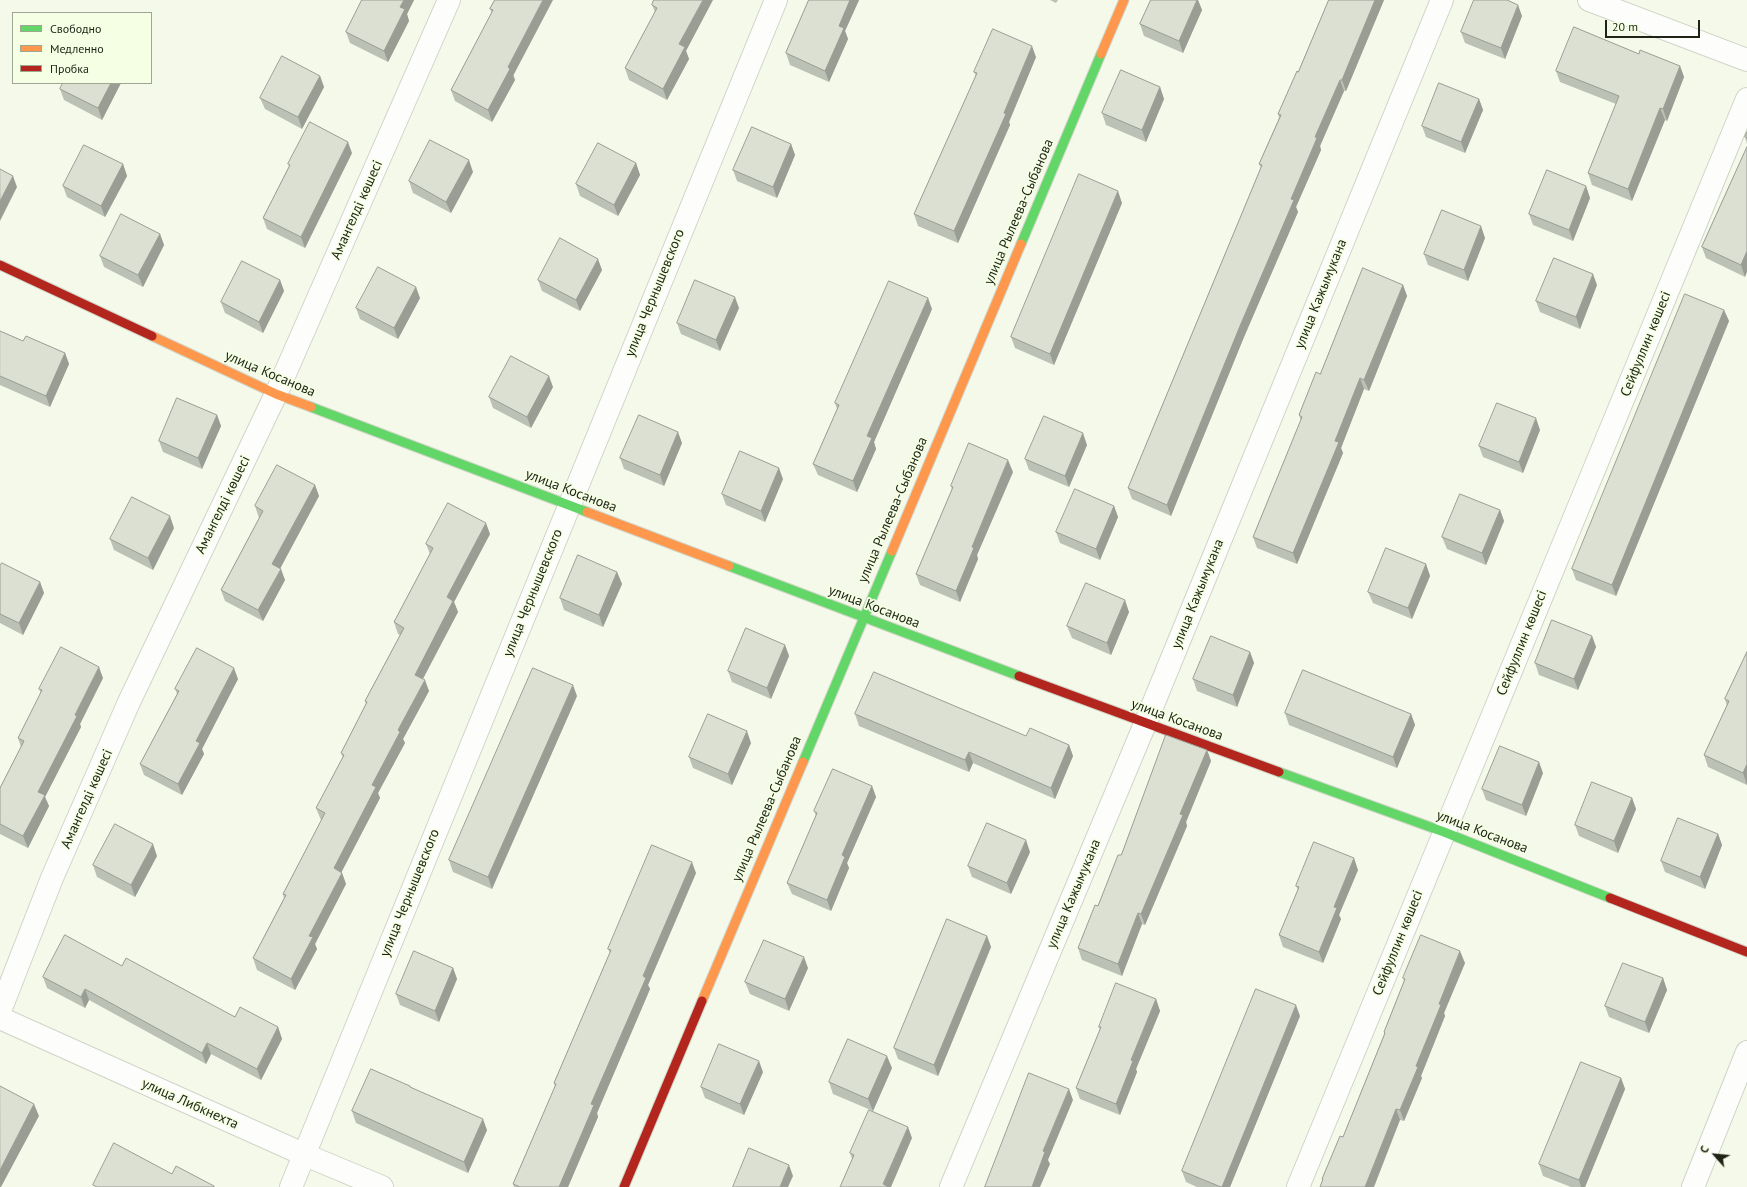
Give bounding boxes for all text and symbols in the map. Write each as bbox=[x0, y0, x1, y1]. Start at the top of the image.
legend bbox=[12, 12, 152, 84]
scale bar bbox=[1607, 12, 1702, 38]
text: 20 m bbox=[1612, 19, 1638, 34]
text: Свободно bbox=[50, 21, 101, 36]
text: Медленно bbox=[50, 41, 104, 56]
text: Пробка bbox=[50, 61, 89, 76]
street label: улица Рылеева-Сыбанова bbox=[981, 137, 1057, 287]
street label: Амангелді көшесі bbox=[328, 158, 386, 262]
street label: улица Чернышевского bbox=[622, 227, 688, 359]
street label: улица Кажымукана bbox=[1291, 237, 1351, 351]
street label: Сейфуллин көшесі bbox=[1617, 289, 1675, 399]
street label: улица Косанова bbox=[222, 347, 318, 401]
street label: улица Рылеева-Сыбанова bbox=[855, 435, 931, 585]
street label: Амангелді көшесі bbox=[192, 453, 254, 557]
street label: улица Косанова bbox=[523, 466, 619, 516]
street label: улица Чернышевского bbox=[500, 527, 566, 659]
street label: улица Кажымукана bbox=[1168, 537, 1228, 651]
street label: улица Косанова bbox=[826, 582, 922, 632]
street label: Сейфуллин көшесі bbox=[1493, 588, 1551, 698]
street label: улица Косанова bbox=[1129, 696, 1225, 744]
street label: улица Рылеева-Сыбанова bbox=[729, 734, 805, 884]
street label: Амангелді көшесі bbox=[58, 747, 116, 851]
street label: улица Косанова bbox=[1434, 807, 1530, 857]
street label: улица Чернышевского bbox=[377, 827, 443, 959]
street label: улица Кажымукана bbox=[1043, 837, 1105, 951]
street label: Сейфуллин көшесі bbox=[1369, 888, 1427, 998]
street label: улица Либкнехта bbox=[139, 1075, 241, 1133]
north arrow bbox=[1695, 1135, 1735, 1175]
text: С bbox=[1697, 1144, 1712, 1155]

